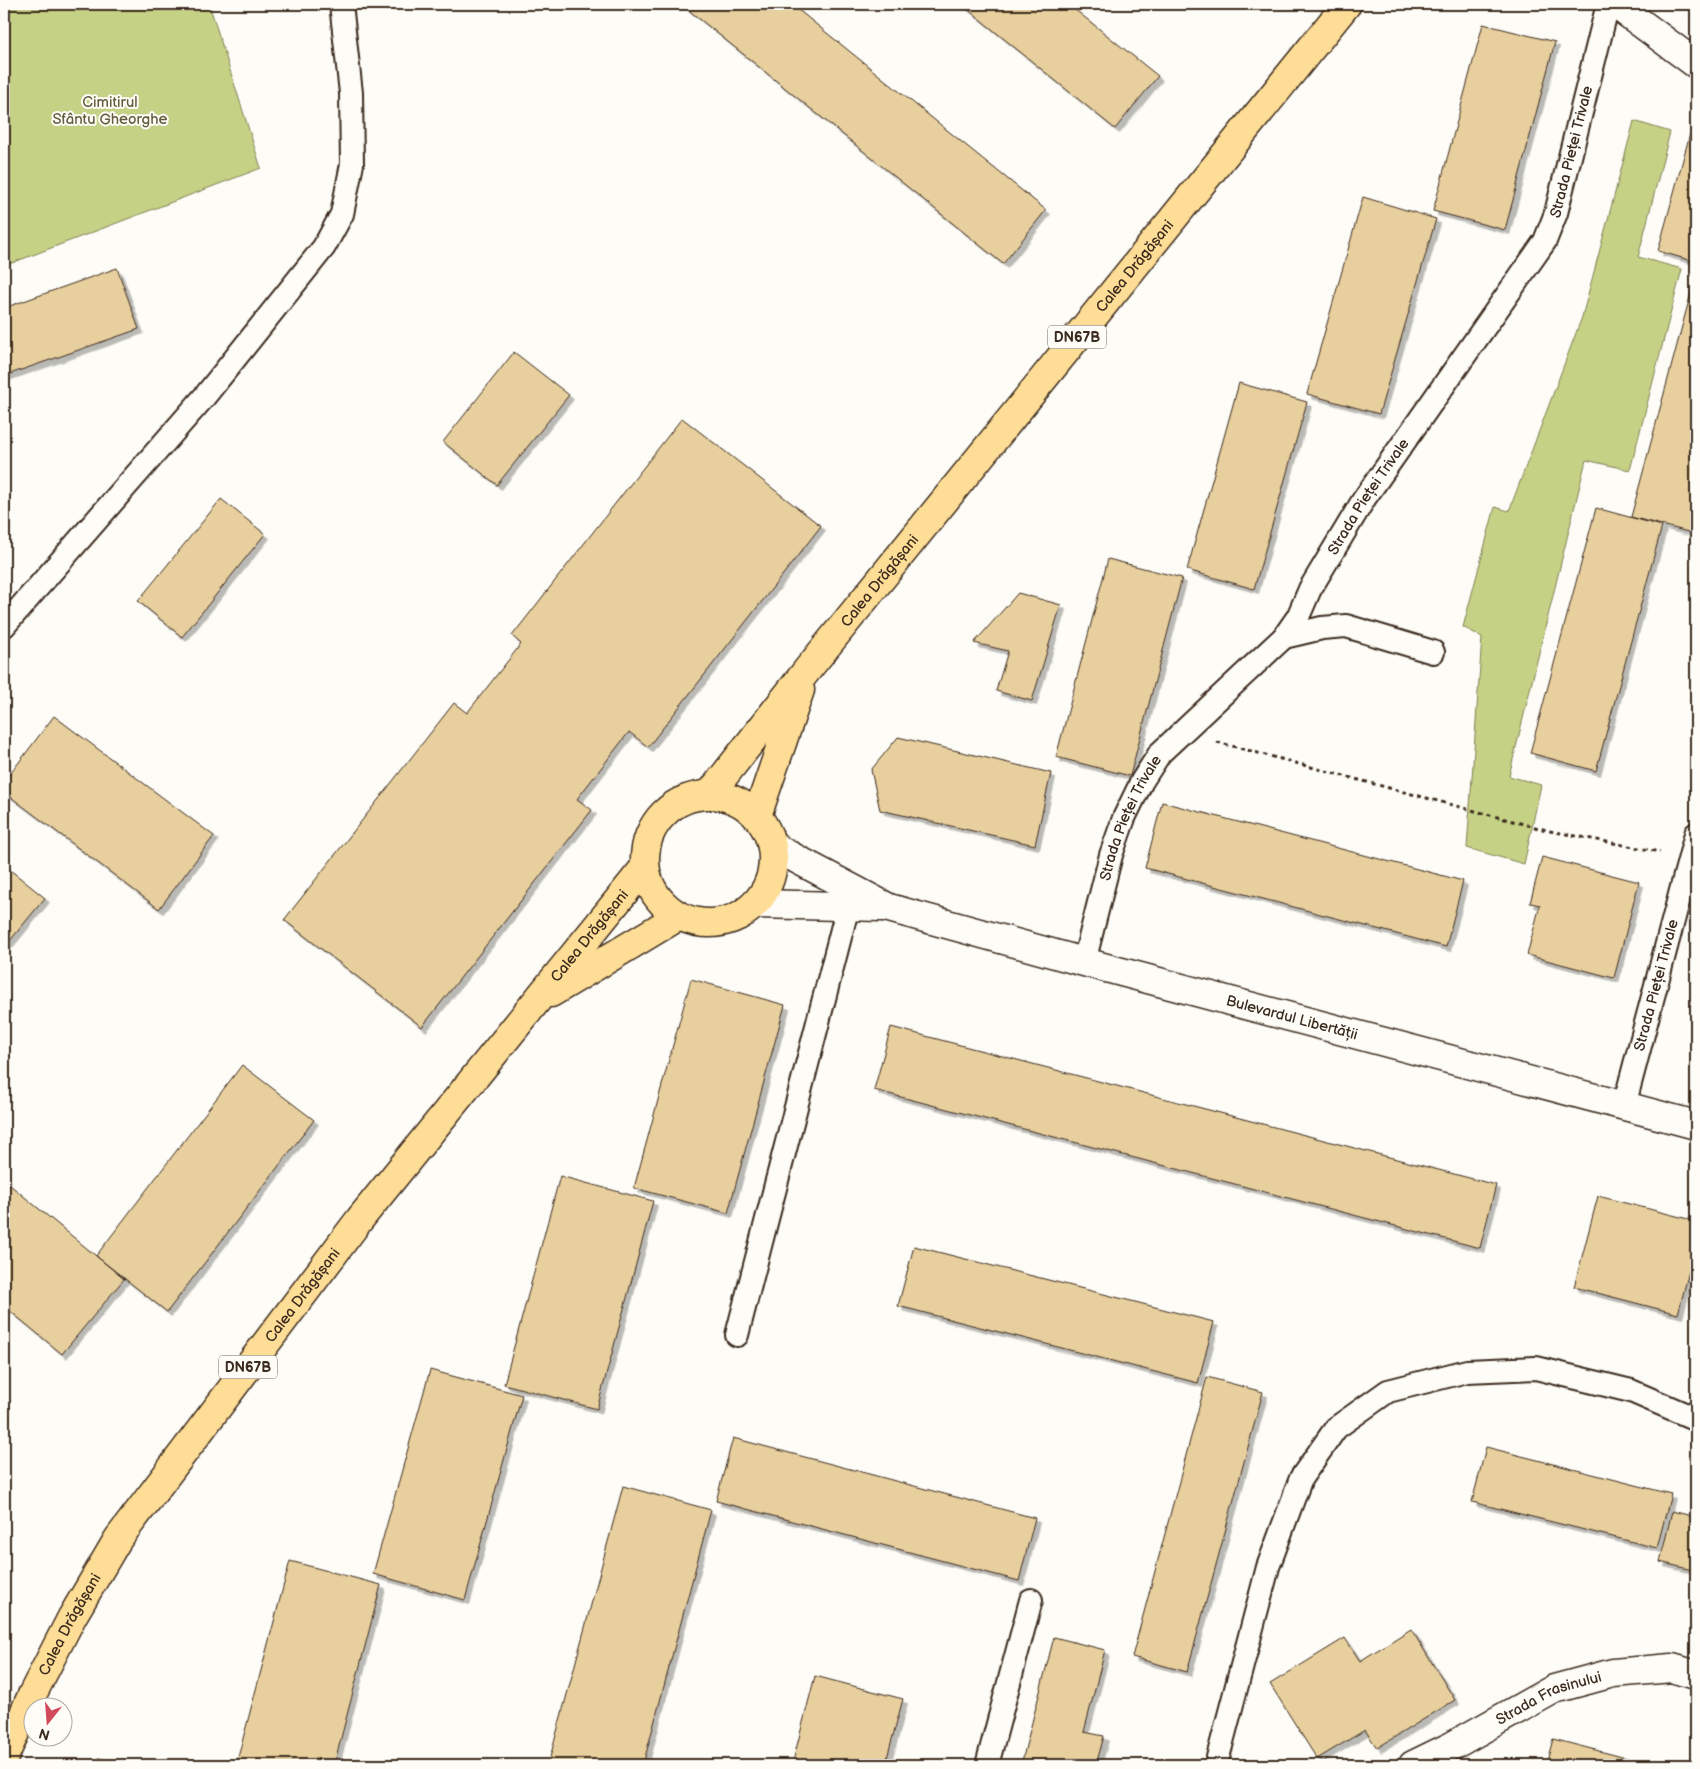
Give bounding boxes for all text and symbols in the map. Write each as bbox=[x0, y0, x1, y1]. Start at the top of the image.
street label: Strada Pieței Trivale bbox=[1546, 84, 1597, 221]
park label: Cimitirul Sfântu Gheorghe bbox=[53, 93, 168, 129]
street label: Calea Drăgășani bbox=[1092, 216, 1178, 316]
road number: DN67B bbox=[1048, 326, 1106, 348]
street label: Strada Pieței Trivale bbox=[1324, 435, 1414, 558]
street label: Calea Drăgășani bbox=[837, 531, 923, 631]
street label: Strada Pieței Trivale bbox=[1096, 752, 1166, 883]
street label: Calea Drăgășani bbox=[547, 886, 633, 986]
street label: Strada Pieței Trivale bbox=[1630, 917, 1683, 1053]
street label: Bulevardul Libertății bbox=[1224, 991, 1360, 1045]
street label: Calea Drăgășani bbox=[261, 1244, 345, 1346]
road number: DN67B bbox=[219, 1355, 277, 1378]
street label: Calea Drăgășani bbox=[35, 1570, 106, 1679]
street label: Strada Frasinului bbox=[1493, 1668, 1604, 1730]
north arrow bbox=[22, 1696, 72, 1746]
text: N bbox=[37, 1724, 52, 1744]

